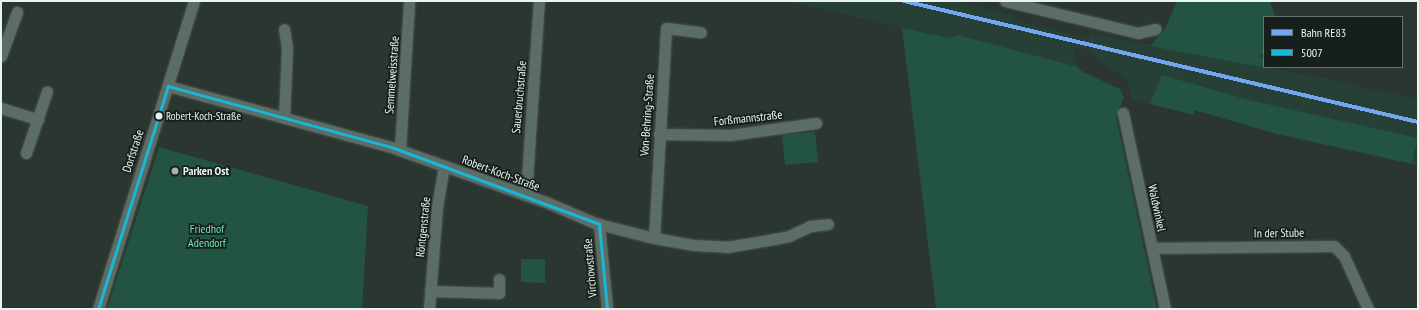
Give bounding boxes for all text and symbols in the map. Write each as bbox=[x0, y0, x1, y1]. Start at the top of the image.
legend bbox=[1263, 16, 1403, 68]
text: Bahn RE83 bbox=[1301, 25, 1346, 40]
street label: Semmelweisstraße bbox=[382, 35, 402, 115]
text: 5007 bbox=[1301, 45, 1323, 60]
street label: Sauerbruchstraße bbox=[509, 60, 529, 134]
street label: Von-Behring-Straße bbox=[637, 74, 657, 156]
street label: Forßmannstraße bbox=[713, 107, 783, 129]
place label: Robert-Koch-Straße bbox=[166, 109, 241, 123]
marker: Robert-Koch-Straße bbox=[154, 111, 164, 121]
street label: Dorfstraße bbox=[119, 128, 147, 174]
street label: Robert-Koch-Straße bbox=[460, 152, 542, 194]
place label: Parken Ost bbox=[183, 164, 229, 178]
marker: Parken Ost bbox=[170, 166, 180, 176]
street label: Waldwinkel bbox=[1145, 183, 1169, 233]
street label: Röntgenstraße bbox=[413, 196, 433, 258]
park label: Friedhof Adendorf bbox=[188, 222, 226, 250]
street label: In der Stube bbox=[1254, 225, 1304, 241]
street label: Virchowstraße bbox=[580, 238, 600, 298]

